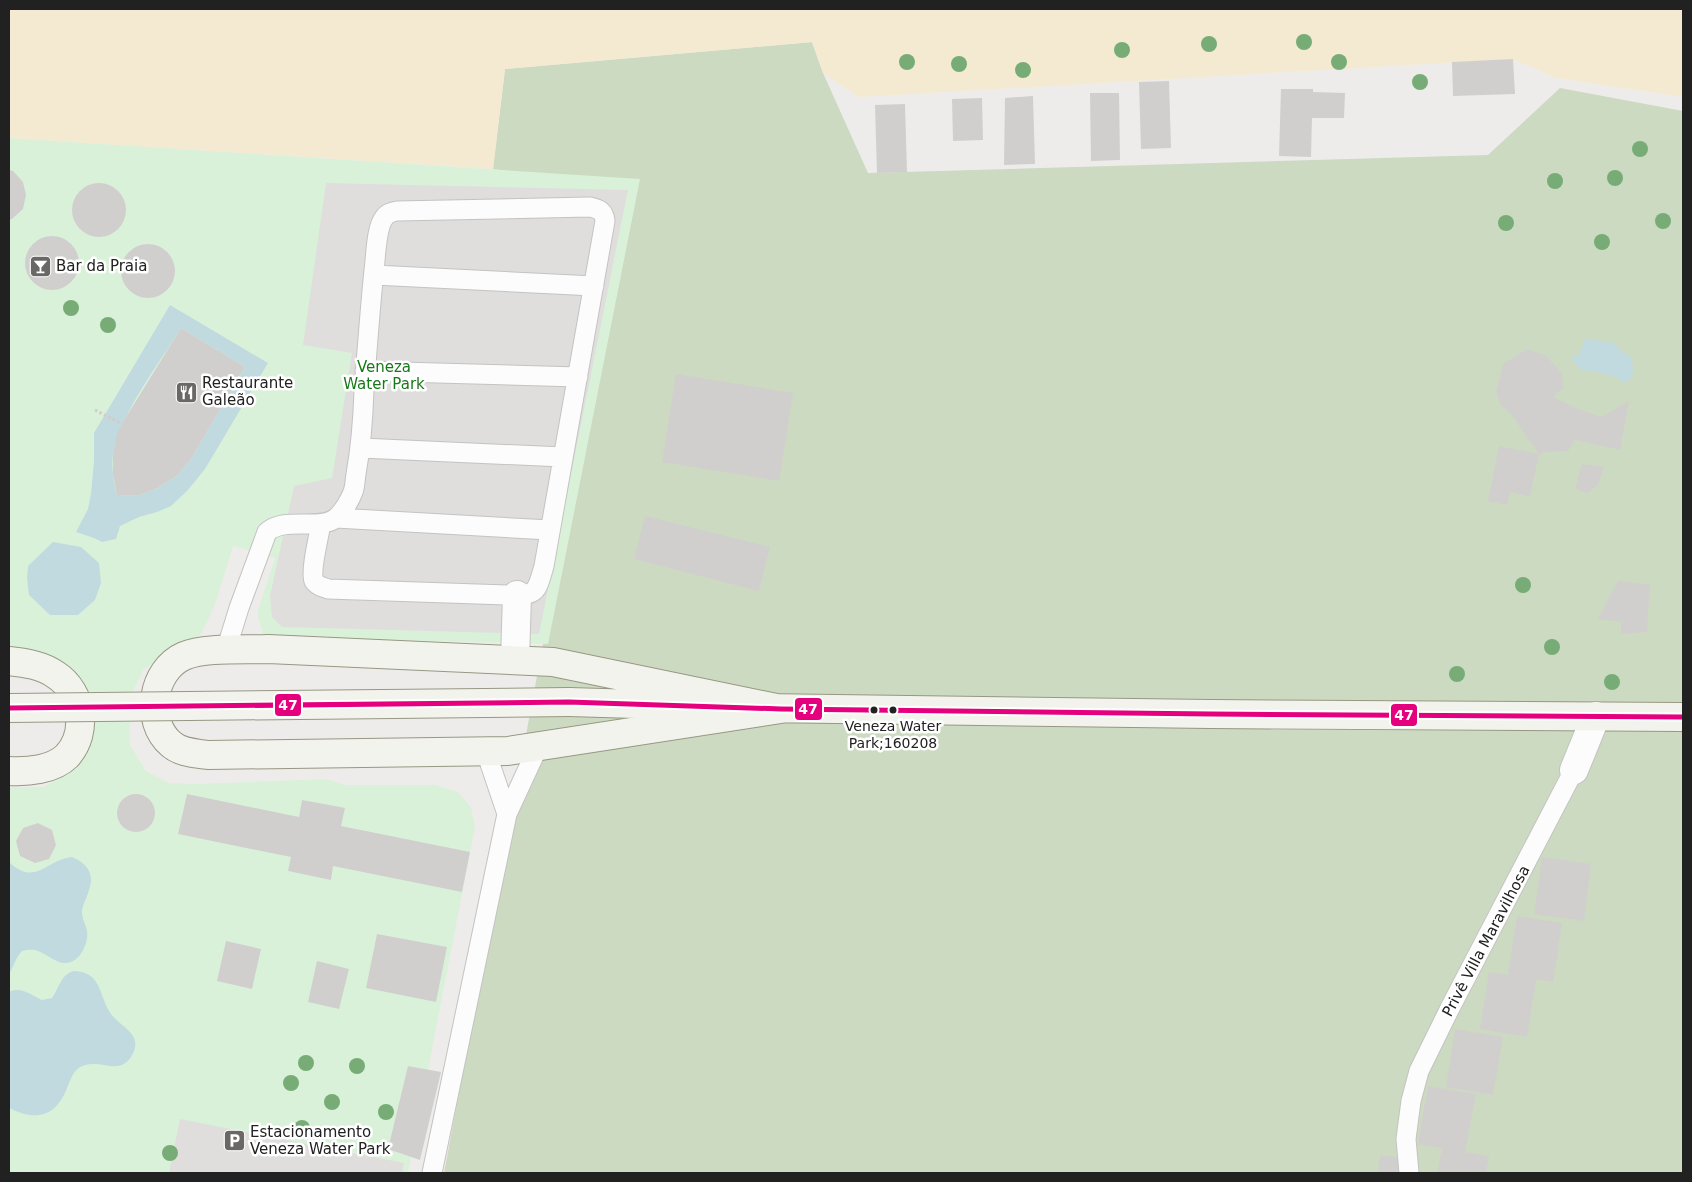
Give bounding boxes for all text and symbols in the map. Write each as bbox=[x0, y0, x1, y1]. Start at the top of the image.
bar icon: Bar da Praia bbox=[28, 254, 52, 278]
place label: Bar da Praia bbox=[56, 257, 147, 275]
park label: Veneza Water Park bbox=[343, 358, 425, 393]
place label: Restaurante Galeão bbox=[202, 374, 293, 409]
restaurant icon: Restaurante Galeão bbox=[174, 380, 198, 404]
line badge: 47 bbox=[274, 693, 302, 717]
text: 47 bbox=[278, 697, 298, 713]
line badge: 47 bbox=[794, 697, 823, 721]
text: 47 bbox=[798, 701, 818, 717]
line badge: 47 bbox=[1390, 703, 1418, 727]
unlabelled marker bbox=[869, 705, 879, 715]
marker: Veneza Water Park;160208 bbox=[888, 705, 898, 715]
text: 47 bbox=[1394, 707, 1414, 723]
place label: Veneza Water Park;160208 bbox=[845, 718, 941, 751]
street label: Privê Villa Maravilhosa bbox=[1438, 862, 1534, 1020]
place label: Estacionamento Veneza Water Park bbox=[250, 1123, 391, 1158]
parking icon: Estacionamento Veneza Water Park bbox=[222, 1129, 246, 1153]

